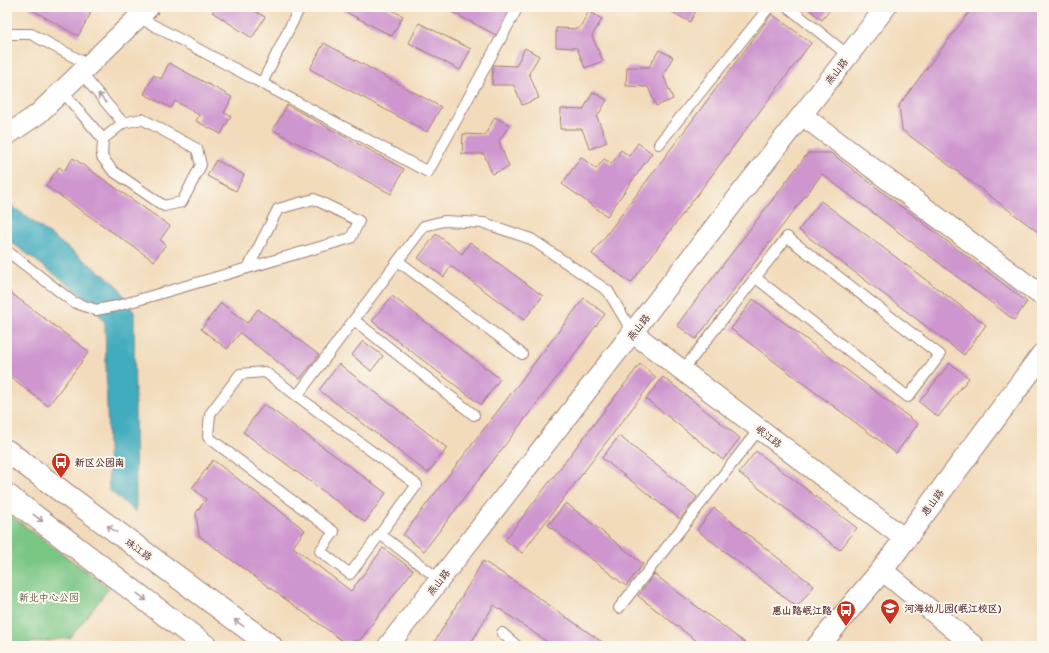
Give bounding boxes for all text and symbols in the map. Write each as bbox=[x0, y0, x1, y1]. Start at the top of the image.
street label: 燕山路 bbox=[821, 55, 851, 87]
one-way arrow bbox=[97, 93, 106, 103]
street label: 燕山路 bbox=[623, 311, 653, 343]
street label: 岷江路 bbox=[753, 421, 785, 451]
bus stop icon: 新区公园南 bbox=[50, 451, 72, 479]
place label: 新区公园南 bbox=[75, 455, 125, 469]
street label: 惠山路 bbox=[917, 486, 947, 518]
one-way arrow bbox=[33, 514, 44, 522]
one-way arrow bbox=[107, 525, 118, 533]
street label: 珠江路 bbox=[123, 535, 155, 563]
street label: 燕山路 bbox=[423, 566, 453, 598]
park label: 新北中心公园 bbox=[19, 590, 79, 604]
one-way arrow bbox=[136, 592, 147, 601]
school or university icon: 河海幼儿园(岷江校区) bbox=[879, 597, 901, 625]
bus stop icon: 惠山路岷江路 bbox=[835, 599, 857, 627]
place label: 河海幼儿园(岷江校区) bbox=[904, 601, 1002, 615]
place label: 惠山路岷江路 bbox=[772, 603, 832, 617]
one-way arrow bbox=[234, 619, 245, 627]

